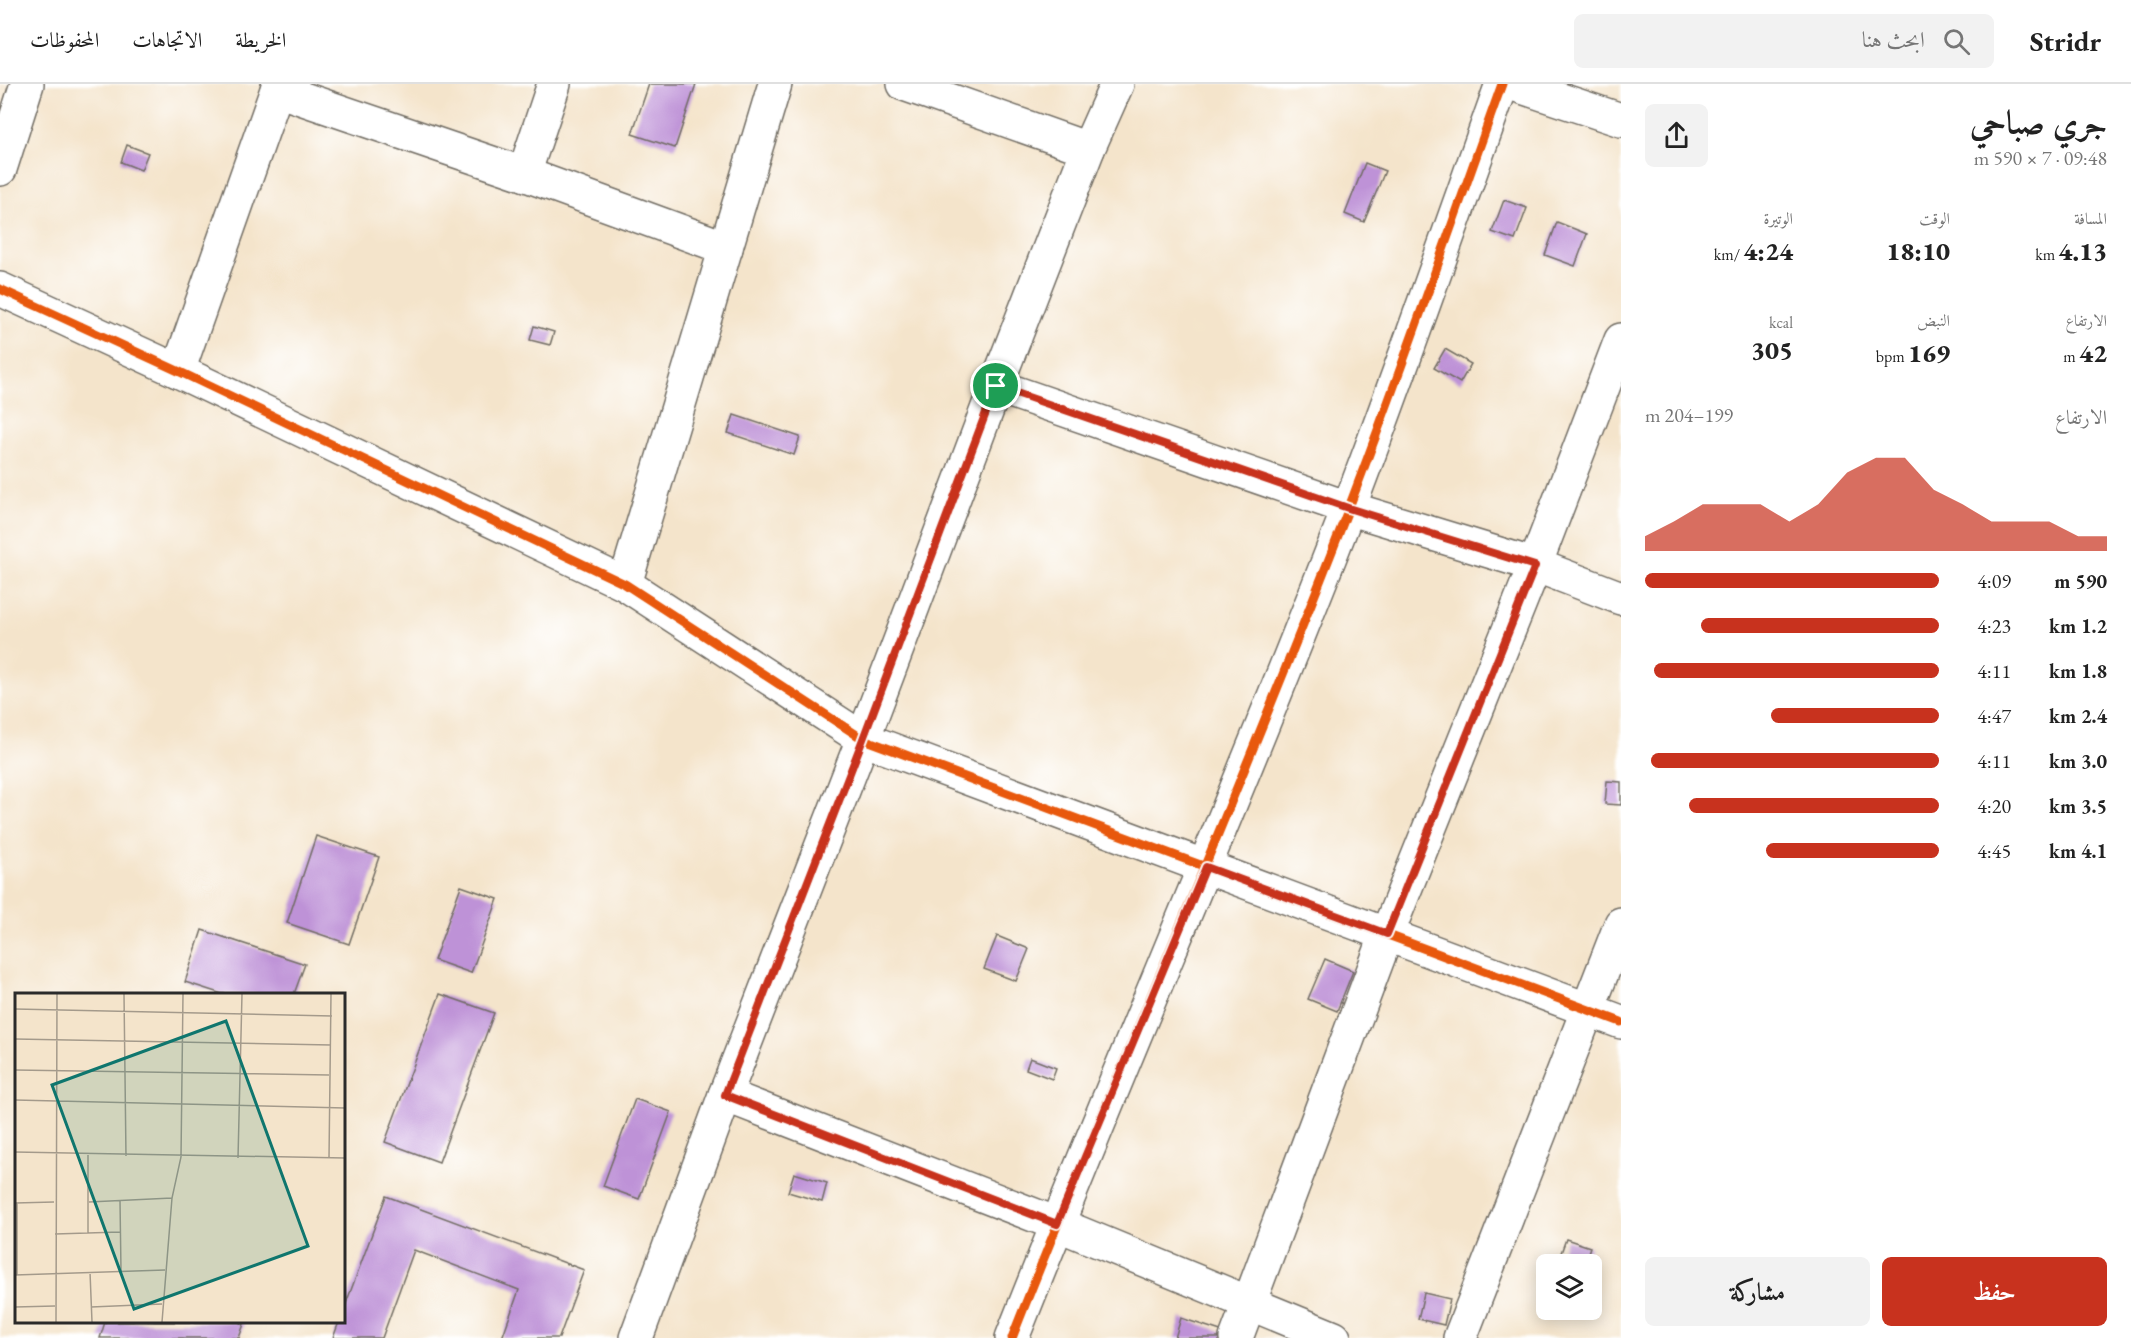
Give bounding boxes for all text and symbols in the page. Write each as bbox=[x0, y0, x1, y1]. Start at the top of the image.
search box bbox=[1574, 14, 1994, 68]
text: Stridr bbox=[2030, 23, 2101, 59]
text: ابحث هنا bbox=[1862, 25, 1925, 54]
icon: search bbox=[1940, 25, 1973, 58]
text: المحفوظات bbox=[30, 26, 99, 53]
text: الاتجاهات bbox=[132, 26, 202, 53]
text: الخريطة bbox=[235, 26, 286, 53]
text: جري صباحي bbox=[1970, 101, 2107, 144]
button: share bbox=[1645, 104, 1708, 167]
text: 09:48 · 7 × 590 m bbox=[1974, 145, 2107, 171]
text: الوتيرة bbox=[1763, 208, 1793, 229]
text: الوقت bbox=[1919, 208, 1950, 229]
text: المسافة bbox=[2074, 208, 2107, 229]
text: 4:24 bbox=[1743, 234, 1793, 268]
text: 18:10 bbox=[1886, 234, 1950, 268]
text: 4.13 bbox=[2058, 234, 2107, 268]
text: /km bbox=[1714, 244, 1743, 265]
text: km bbox=[2035, 244, 2058, 265]
text: النبض bbox=[1917, 310, 1950, 331]
text: الارتفاع bbox=[2065, 310, 2107, 331]
text: kcal bbox=[1769, 312, 1793, 333]
text: 305 bbox=[1751, 333, 1793, 367]
text: 169 bbox=[1908, 336, 1950, 370]
text: 42 bbox=[2079, 336, 2107, 370]
text: bpm bbox=[1876, 346, 1908, 367]
text: m bbox=[2063, 346, 2079, 367]
pin bbox=[970, 360, 1021, 411]
icon: arrive bbox=[979, 369, 1012, 402]
text: 199–204 m bbox=[1645, 402, 1733, 428]
text: الارتفاع bbox=[2055, 404, 2107, 430]
text: 4:09 bbox=[1977, 568, 2011, 594]
text: 590 m bbox=[2054, 568, 2107, 594]
text: 4:23 bbox=[1977, 613, 2011, 639]
text: 1.2 km bbox=[2049, 613, 2107, 639]
text: 4:11 bbox=[1977, 658, 2011, 684]
text: 1.8 km bbox=[2049, 658, 2107, 684]
text: 4:47 bbox=[1977, 703, 2011, 729]
text: 2.4 km bbox=[2049, 703, 2107, 729]
text: 4:11 bbox=[1977, 748, 2011, 774]
text: 3.0 km bbox=[2049, 748, 2107, 774]
text: 4:20 bbox=[1977, 793, 2011, 819]
text: 3.5 km bbox=[2049, 793, 2107, 819]
text: 4:45 bbox=[1977, 838, 2011, 864]
text: 4.1 km bbox=[2049, 838, 2107, 864]
inset map bbox=[15, 993, 345, 1323]
map controls bbox=[1536, 1254, 1602, 1320]
button: layers bbox=[1536, 1254, 1602, 1320]
button: مشاركة bbox=[1645, 1257, 1870, 1326]
button: حفظ bbox=[1882, 1257, 2107, 1326]

